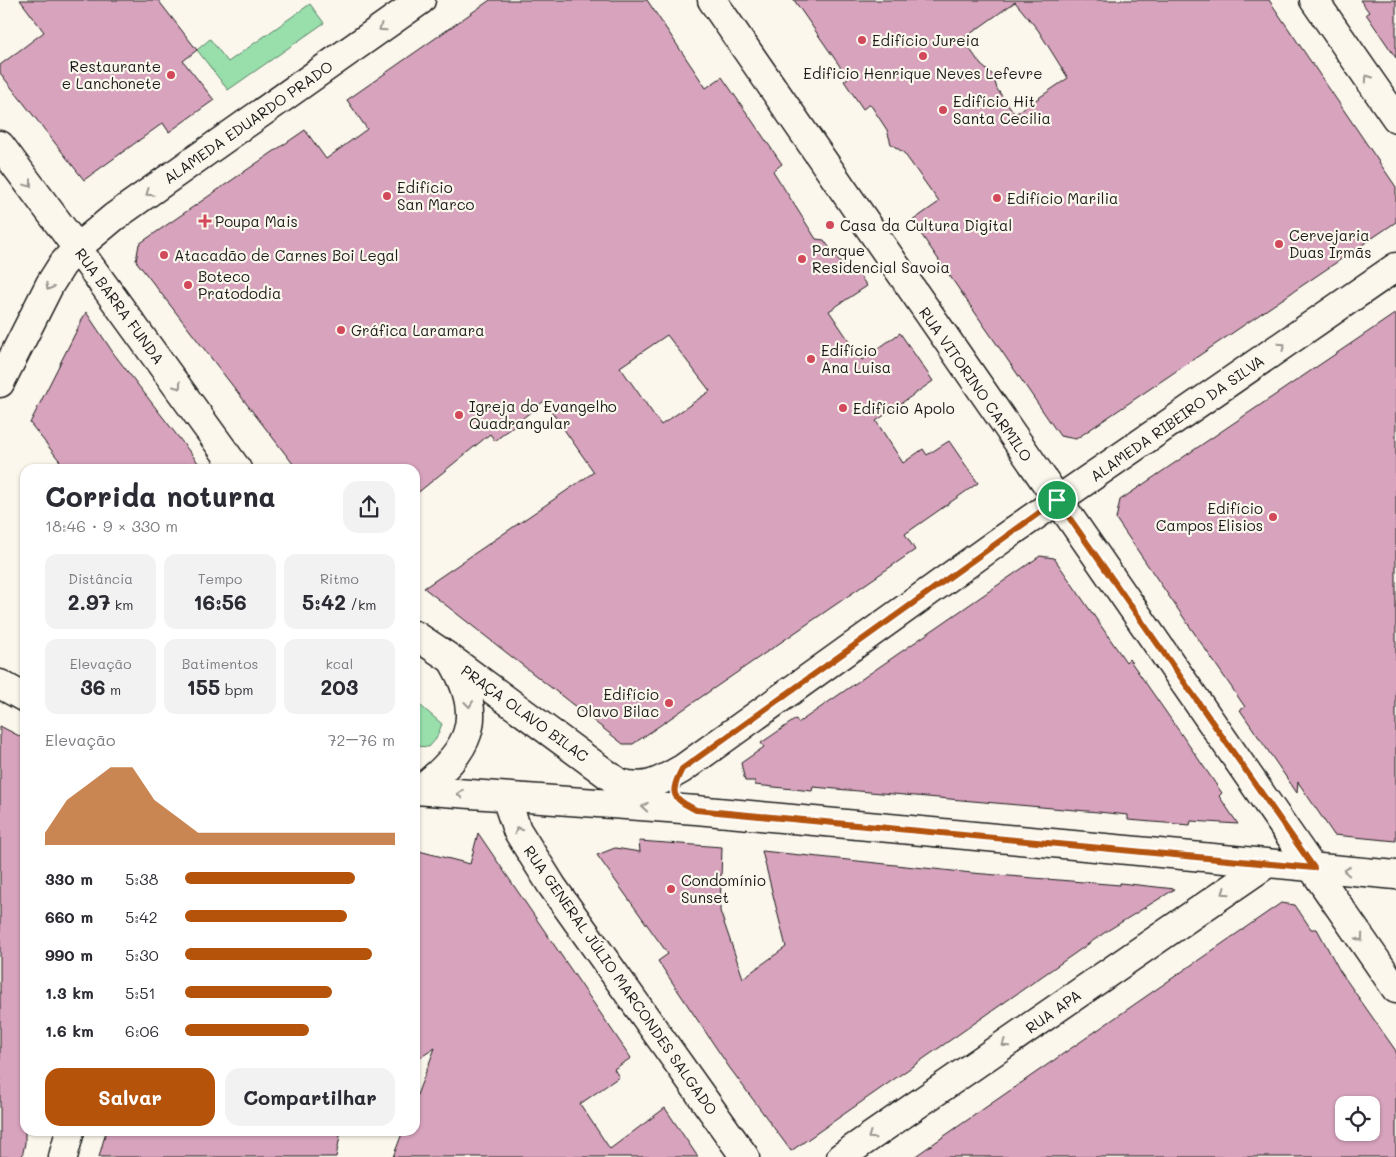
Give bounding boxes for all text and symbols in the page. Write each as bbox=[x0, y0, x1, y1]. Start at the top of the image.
one-way arrow bbox=[378, 22, 387, 31]
place label: Edifício Jureia bbox=[872, 30, 980, 50]
marker: Edifício Jureia bbox=[856, 34, 868, 46]
marker: Edificio Henrique Neves Lefevre bbox=[917, 50, 929, 62]
place label: Restaurante e Lanchonete bbox=[62, 56, 161, 93]
street label: ALAMEDA EDUARDO PRADO bbox=[160, 56, 337, 188]
place label: Edificio Henrique Neves Lefevre bbox=[803, 63, 1043, 83]
marker: Restaurante e Lanchonete bbox=[165, 69, 177, 81]
one-way arrow bbox=[1365, 74, 1374, 84]
place label: Edifício Hit Santa Cecilia bbox=[953, 91, 1051, 128]
marker: Edifício Hit Santa Cecilia bbox=[937, 104, 949, 116]
place label: Edifício San Marco bbox=[397, 177, 475, 214]
one-way arrow bbox=[24, 178, 32, 187]
one-way arrow bbox=[145, 187, 155, 196]
place label: Edifício Marilia bbox=[1007, 188, 1118, 208]
marker: Edifício San Marco bbox=[381, 190, 393, 202]
marker: Edifício Marilia bbox=[991, 192, 1003, 204]
place label: Poupa Mais bbox=[215, 211, 298, 231]
marker: Poupa Mais bbox=[199, 215, 211, 227]
place label: Casa da Cultura Digital bbox=[840, 215, 1012, 235]
marker: Casa da Cultura Digital bbox=[824, 219, 836, 231]
place label: Cervejaria Duas Irmãs bbox=[1289, 225, 1372, 262]
marker: Cervejaria Duas Irmãs bbox=[1273, 238, 1285, 250]
place label: Parque Residencial Savoia bbox=[812, 240, 950, 277]
street label: RUA BARRA FUNDA bbox=[71, 244, 169, 368]
place label: Atacadão de Carnes Boi Legal bbox=[174, 245, 399, 265]
marker: Atacadão de Carnes Boi Legal bbox=[158, 249, 170, 261]
marker: Parque Residencial Savoia bbox=[796, 253, 808, 265]
place label: Boteco Pratododia bbox=[198, 266, 281, 303]
marker: Boteco Pratododia bbox=[182, 279, 194, 291]
one-way arrow bbox=[45, 282, 55, 291]
street label: RUA VITORINO CARMILO bbox=[915, 303, 1037, 465]
place label: Gráfica Laramara bbox=[351, 320, 485, 340]
marker: Gráfica Laramara bbox=[335, 324, 347, 336]
place label: Edifício Ana Luisa bbox=[821, 340, 891, 377]
one-way arrow bbox=[1276, 343, 1286, 352]
street label: ALAMEDA RIBEIRO DA SILVA bbox=[1086, 350, 1268, 486]
marker: Edifício Ana Luisa bbox=[805, 353, 817, 365]
one-way arrow bbox=[172, 380, 181, 390]
place label: Igreja do Evangelho Quadrangular bbox=[469, 396, 617, 433]
place label: Edifício Apolo bbox=[853, 398, 955, 418]
marker: Edifício Apolo bbox=[837, 402, 849, 414]
marker: Igreja do Evangelho Quadrangular bbox=[453, 409, 465, 421]
text: Corrida noturna bbox=[45, 478, 276, 514]
pin bbox=[1036, 479, 1078, 521]
button: share bbox=[343, 481, 395, 533]
icon: arrive bbox=[1043, 486, 1071, 514]
place label: Edifício Campos Elisios bbox=[1156, 498, 1263, 535]
marker: Edifício Campos Elisios bbox=[1267, 511, 1279, 523]
text: 18:46 · 9 × 330 m bbox=[45, 515, 178, 536]
text: Distância bbox=[68, 569, 133, 588]
text: Tempo bbox=[198, 569, 242, 588]
text: Ritmo bbox=[320, 569, 359, 588]
text: 2.97 bbox=[68, 588, 110, 615]
text: 16:56 bbox=[193, 588, 247, 615]
text: 5:42 bbox=[302, 588, 346, 615]
text: km bbox=[110, 595, 133, 614]
text: /km bbox=[346, 595, 377, 614]
text: Elevação bbox=[70, 654, 131, 673]
text: Batimentos bbox=[182, 654, 258, 673]
text: kcal bbox=[325, 654, 353, 673]
street label: PRAÇA OLAVO BILAC bbox=[457, 660, 593, 766]
text: 36 bbox=[80, 673, 106, 700]
text: 155 bbox=[186, 673, 220, 700]
text: 203 bbox=[320, 673, 358, 700]
text: m bbox=[106, 680, 121, 699]
text: bpm bbox=[220, 680, 254, 699]
place label: Edifício Olavo Bilac bbox=[577, 684, 659, 721]
marker: Edifício Olavo Bilac bbox=[663, 697, 675, 709]
one-way arrow bbox=[463, 700, 474, 708]
text: Elevação bbox=[45, 729, 115, 750]
text: 72–76 m bbox=[328, 729, 395, 750]
one-way arrow bbox=[456, 788, 464, 799]
one-way arrow bbox=[641, 801, 649, 812]
one-way arrow bbox=[514, 826, 524, 835]
street label: RUA GENERAL JÚLIO MARCONDES SALGADO bbox=[520, 841, 722, 1119]
one-way arrow bbox=[1343, 866, 1351, 877]
text: 330 m bbox=[45, 868, 93, 889]
text: 5:38 bbox=[125, 868, 158, 889]
place label: Condomínio Sunset bbox=[681, 870, 766, 907]
marker: Condomínio Sunset bbox=[665, 883, 677, 895]
one-way arrow bbox=[1222, 886, 1231, 895]
text: 660 m bbox=[45, 906, 93, 927]
text: 5:42 bbox=[125, 906, 158, 927]
one-way arrow bbox=[1354, 932, 1363, 942]
text: 990 m bbox=[45, 944, 93, 965]
text: 5:30 bbox=[125, 944, 159, 965]
text: 1.3 km bbox=[45, 982, 94, 1003]
text: 5:51 bbox=[125, 982, 156, 1003]
street label: RUA APA bbox=[1021, 985, 1085, 1037]
text: 1.6 km bbox=[45, 1020, 94, 1041]
text: 6:06 bbox=[125, 1020, 159, 1041]
one-way arrow bbox=[1001, 1038, 1011, 1047]
button: Salvar bbox=[45, 1068, 215, 1126]
button: Compartilhar bbox=[225, 1068, 395, 1126]
map controls bbox=[1335, 1096, 1380, 1141]
button: locate bbox=[1335, 1096, 1380, 1141]
one-way arrow bbox=[867, 1130, 877, 1139]

